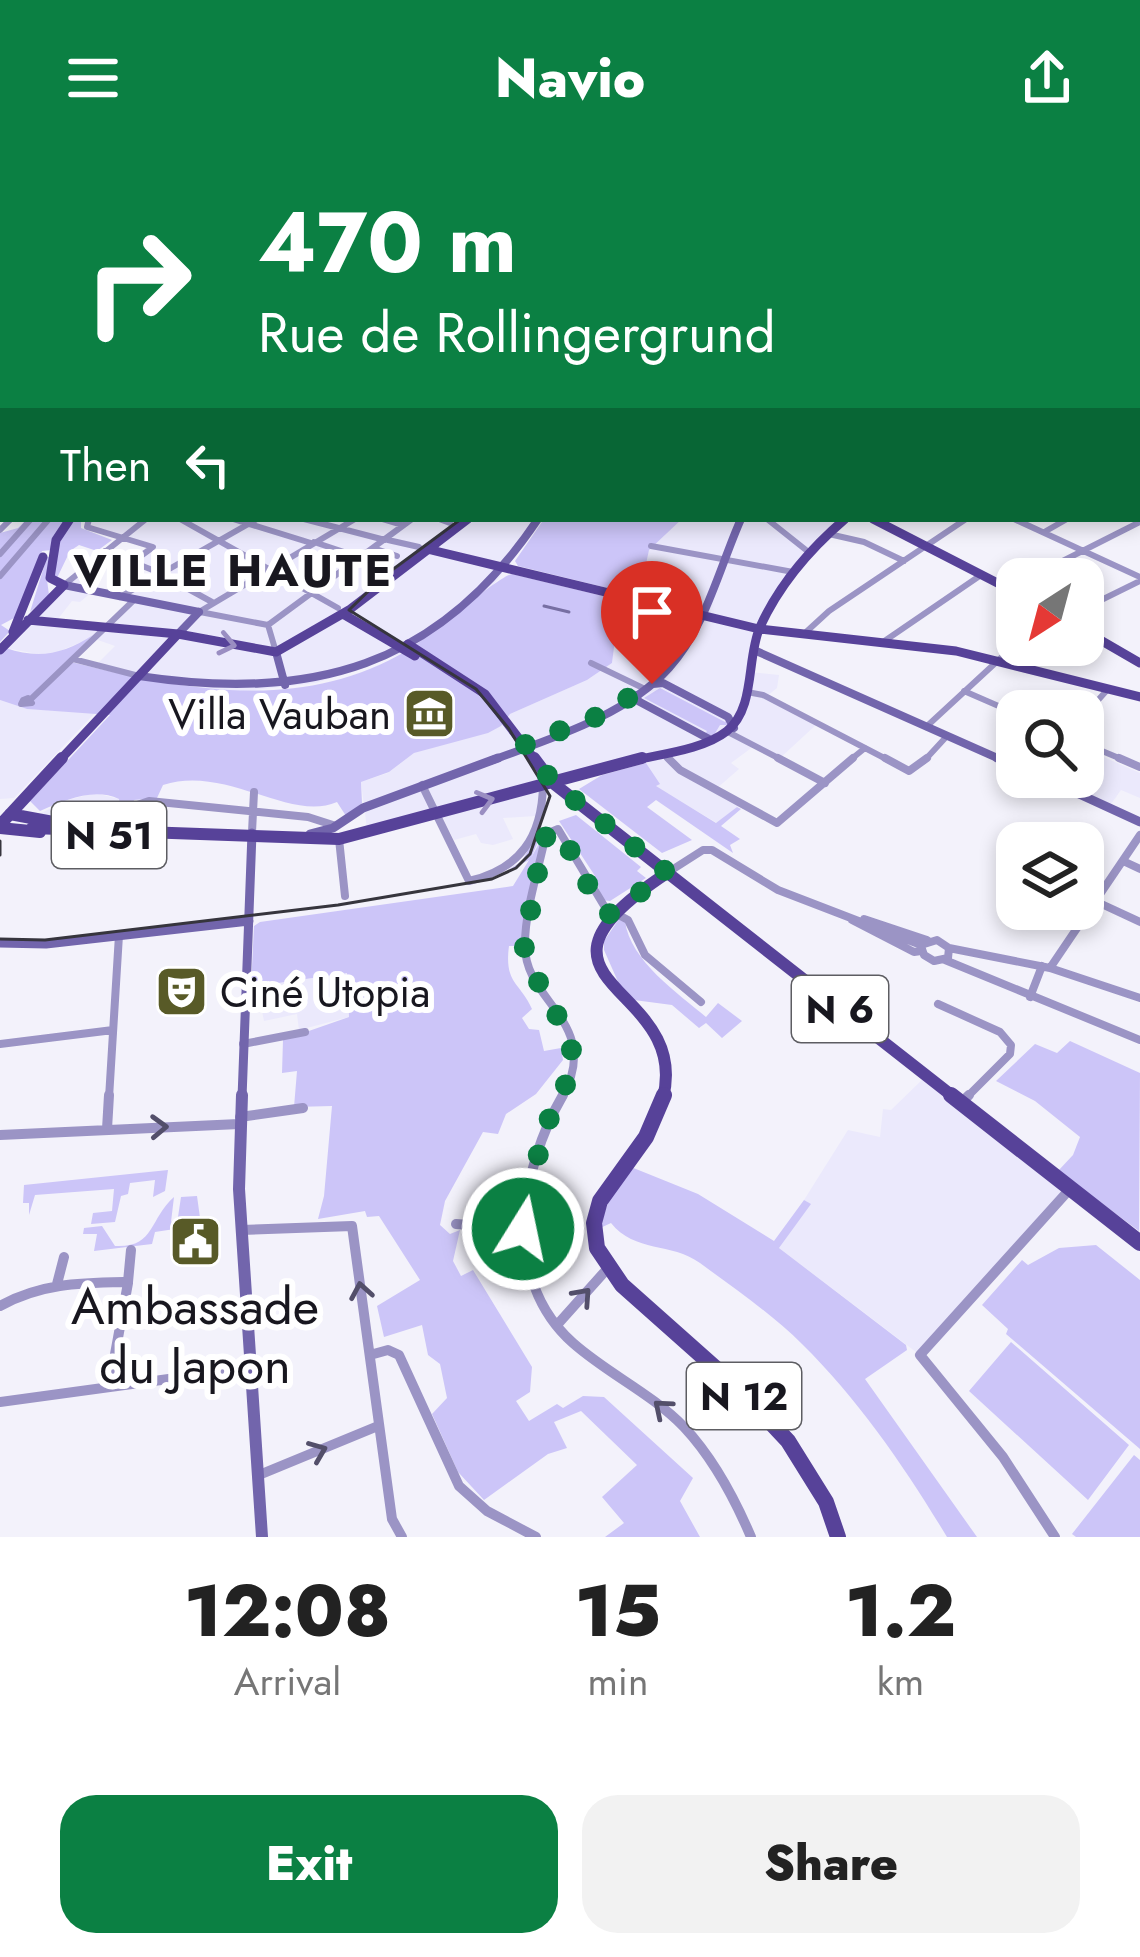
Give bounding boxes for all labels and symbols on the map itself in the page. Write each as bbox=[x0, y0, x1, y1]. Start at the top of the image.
district label: VILLE HAUTE bbox=[72, 538, 395, 603]
north arrow bbox=[996, 558, 1104, 666]
pin bbox=[601, 561, 703, 684]
one-way arrow bbox=[216, 631, 236, 656]
place label: Villa Vauban bbox=[168, 684, 391, 745]
museum icon: Villa Vauban bbox=[402, 686, 458, 742]
one-way arrow bbox=[474, 791, 494, 816]
road number: N 51 bbox=[52, 802, 166, 868]
place label: Ciné Utopia bbox=[220, 962, 430, 1023]
theatre icon: Ciné Utopia bbox=[153, 964, 209, 1020]
road number: N 6 bbox=[792, 976, 888, 1042]
one-way arrow bbox=[150, 1114, 169, 1140]
position arrow bbox=[460, 1166, 586, 1292]
public building icon: Ambassade du Japon bbox=[167, 1213, 223, 1269]
place label: Ambassade du Japon bbox=[71, 1269, 319, 1402]
one-way arrow bbox=[349, 1281, 374, 1301]
one-way arrow bbox=[569, 1289, 590, 1310]
road number: N 12 bbox=[687, 1363, 801, 1429]
one-way arrow bbox=[654, 1400, 676, 1422]
one-way arrow bbox=[306, 1441, 327, 1465]

